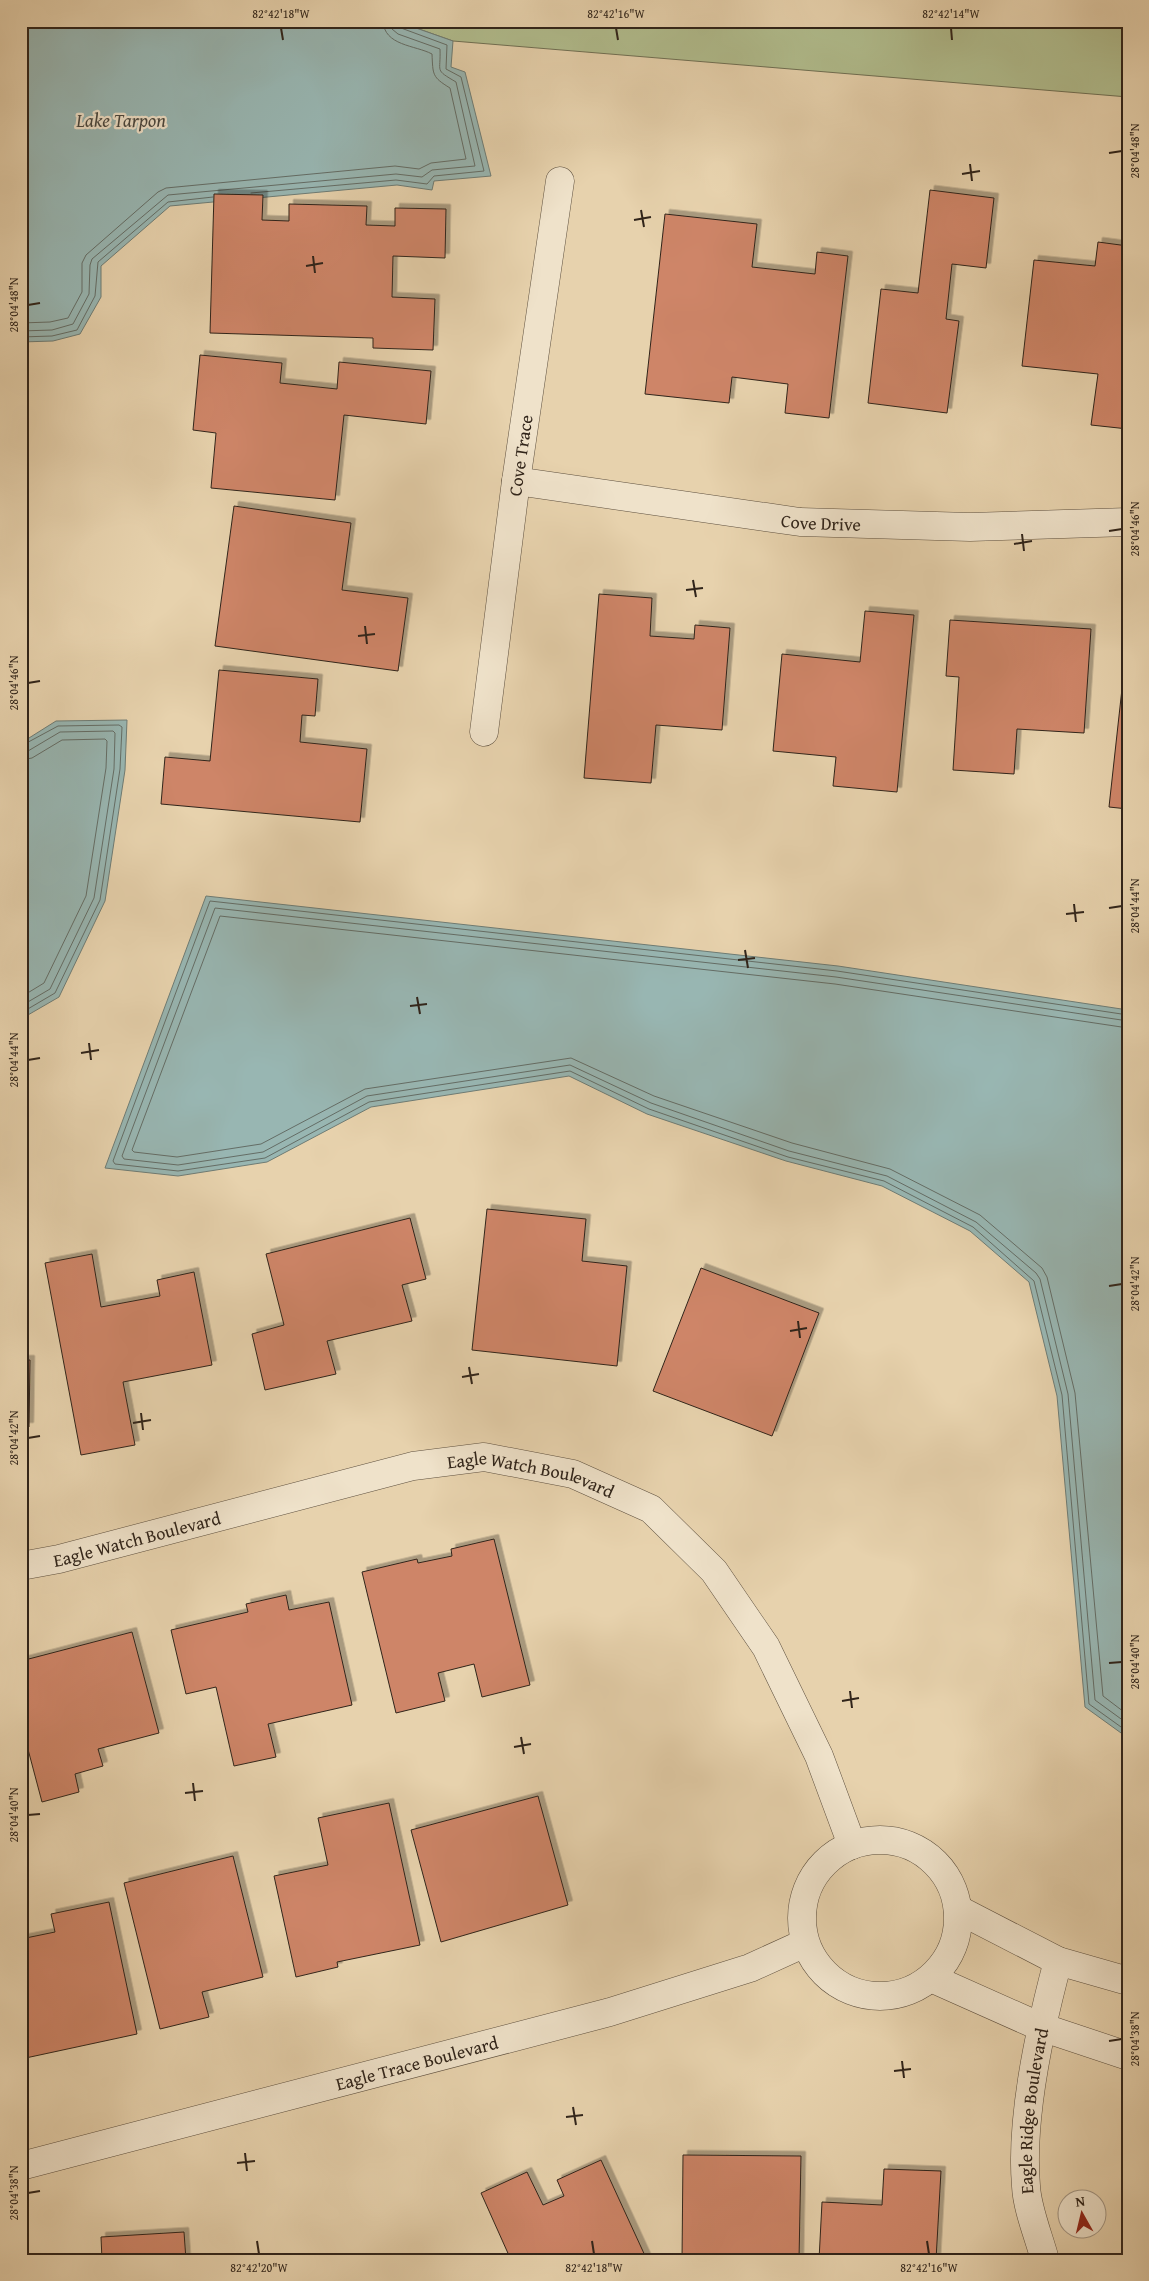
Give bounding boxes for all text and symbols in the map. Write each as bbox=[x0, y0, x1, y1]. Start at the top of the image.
text: 82°42'18"W bbox=[252, 5, 311, 22]
text: 82°42'16"W bbox=[587, 5, 646, 22]
text: 82°42'14"W bbox=[922, 5, 981, 22]
water label: Lake Tarpon bbox=[75, 106, 166, 134]
text: 28°04'48"N bbox=[1126, 123, 1143, 179]
text: 28°04'48"N bbox=[5, 277, 22, 333]
street label: Cove Trace bbox=[501, 413, 539, 498]
text: 28°04'46"N bbox=[1126, 501, 1143, 557]
street label: Cove Drive bbox=[779, 506, 861, 537]
text: 28°04'46"N bbox=[5, 655, 22, 711]
text: 28°04'44"N bbox=[1126, 878, 1143, 934]
text: 28°04'44"N bbox=[5, 1032, 22, 1088]
text: 28°04'42"N bbox=[1126, 1256, 1143, 1312]
text: 28°04'42"N bbox=[5, 1410, 22, 1466]
street label: Eagle Watch Boulevard bbox=[445, 1443, 619, 1505]
street label: Eagle Watch Boulevard bbox=[51, 1504, 224, 1573]
text: 28°04'40"N bbox=[1126, 1634, 1143, 1690]
text: 28°04'40"N bbox=[5, 1787, 22, 1843]
text: 28°04'38"N bbox=[1126, 2011, 1143, 2067]
street label: Eagle Ridge Boulevard bbox=[1011, 2025, 1055, 2195]
street label: Eagle Trace Boulevard bbox=[332, 2028, 501, 2097]
text: 28°04'38"N bbox=[5, 2165, 22, 2221]
north arrow bbox=[1056, 2188, 1106, 2238]
text: N bbox=[1074, 2190, 1087, 2212]
text: 82°42'20"W bbox=[230, 2259, 289, 2276]
text: 82°42'18"W bbox=[565, 2259, 624, 2276]
text: 82°42'16"W bbox=[900, 2259, 959, 2276]

